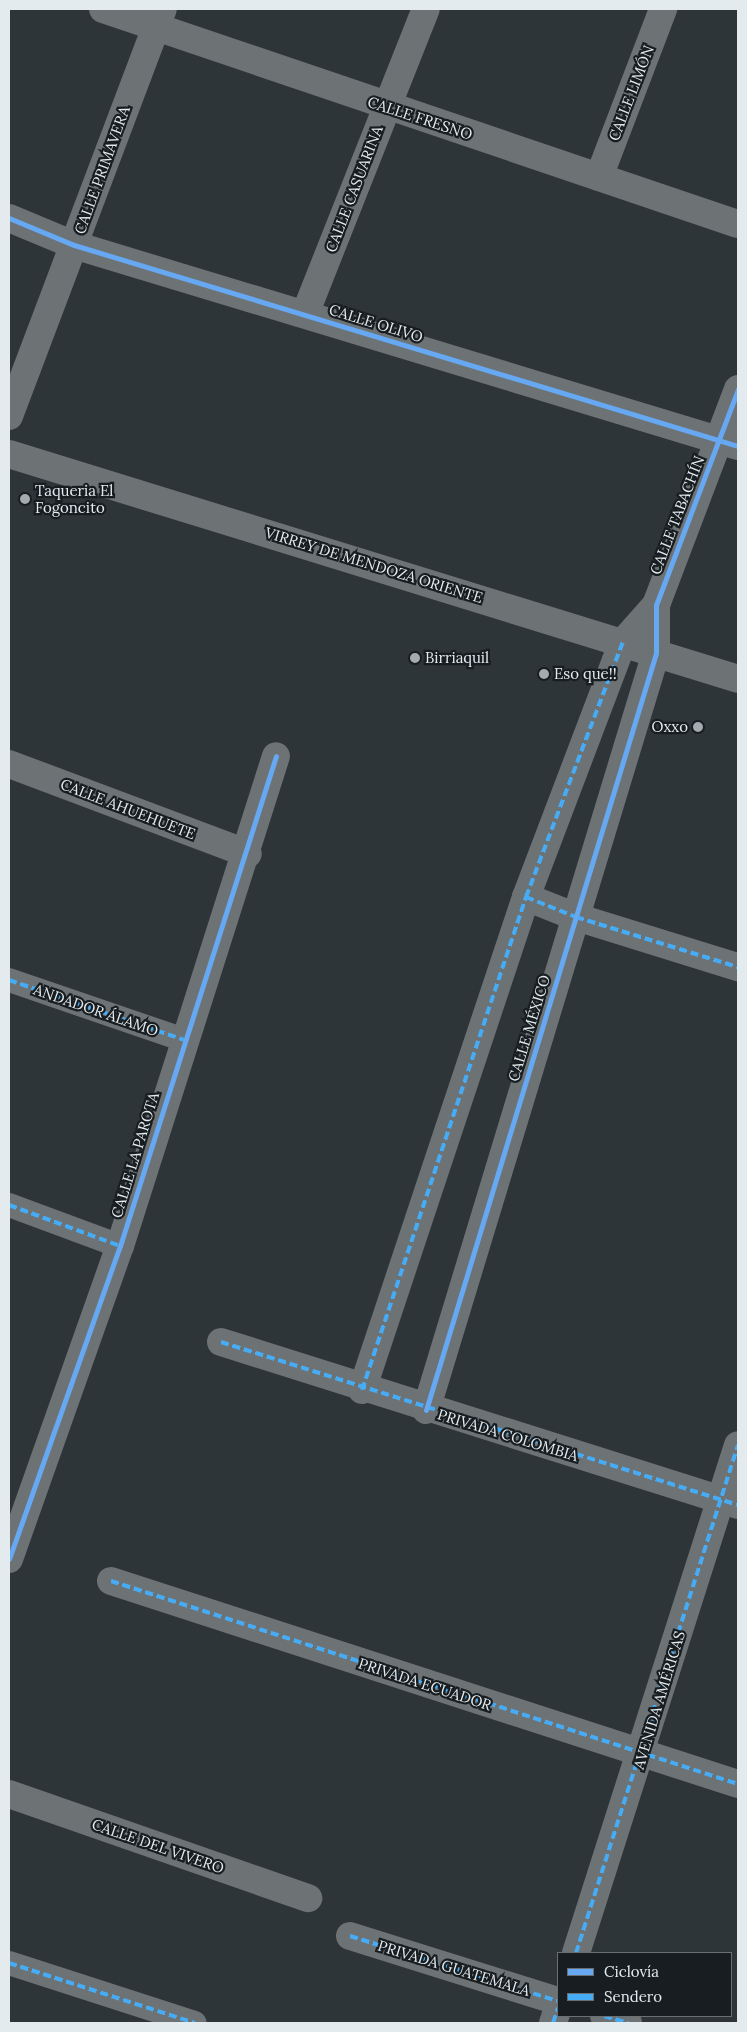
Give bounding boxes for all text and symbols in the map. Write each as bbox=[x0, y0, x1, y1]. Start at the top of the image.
street label: CALLE LIMÓN bbox=[605, 43, 657, 143]
street label: CALLE FRESNO bbox=[365, 93, 475, 143]
street label: CALLE PRIMAVERA bbox=[70, 103, 134, 237]
street label: CALLE CASUARINA bbox=[322, 123, 386, 255]
street label: CALLE OLIVO bbox=[327, 300, 425, 346]
street label: CALLE TABACHÍN bbox=[646, 453, 708, 577]
place label: Taqueria El Fogoncito bbox=[35, 481, 113, 516]
marker: Taqueria El Fogoncito bbox=[19, 493, 31, 505]
street label: VIRREY DE MENDOZA ORIENTE bbox=[263, 523, 485, 607]
place label: Birriaquil bbox=[425, 649, 489, 667]
marker: Birriaquil bbox=[409, 652, 421, 664]
place label: Eso que!! bbox=[554, 665, 617, 683]
marker: Eso que!! bbox=[538, 668, 550, 680]
place label: Oxxo bbox=[652, 718, 688, 736]
marker: Oxxo bbox=[692, 721, 704, 733]
street label: CALLE AHUEHUETE bbox=[58, 775, 198, 843]
street label: CALLE MÉXICO bbox=[504, 973, 554, 1083]
street label: ANDADOR ÁLAMO bbox=[31, 980, 161, 1040]
street label: CALLE LA PAROTA bbox=[107, 1090, 163, 1220]
street label: PRIVADA COLOMBIA bbox=[436, 1405, 580, 1465]
street label: AVENIDA AMÉRICAS bbox=[629, 1629, 689, 1771]
street label: PRIVADA ECUADOR bbox=[356, 1654, 494, 1714]
street label: CALLE DEL VIVERO bbox=[90, 1815, 226, 1877]
street label: PRIVADA GUATEMALA bbox=[376, 1936, 532, 2000]
legend bbox=[557, 1952, 732, 2017]
text: Ciclovía bbox=[604, 1962, 659, 1981]
text: Sendero bbox=[604, 1987, 662, 2006]

